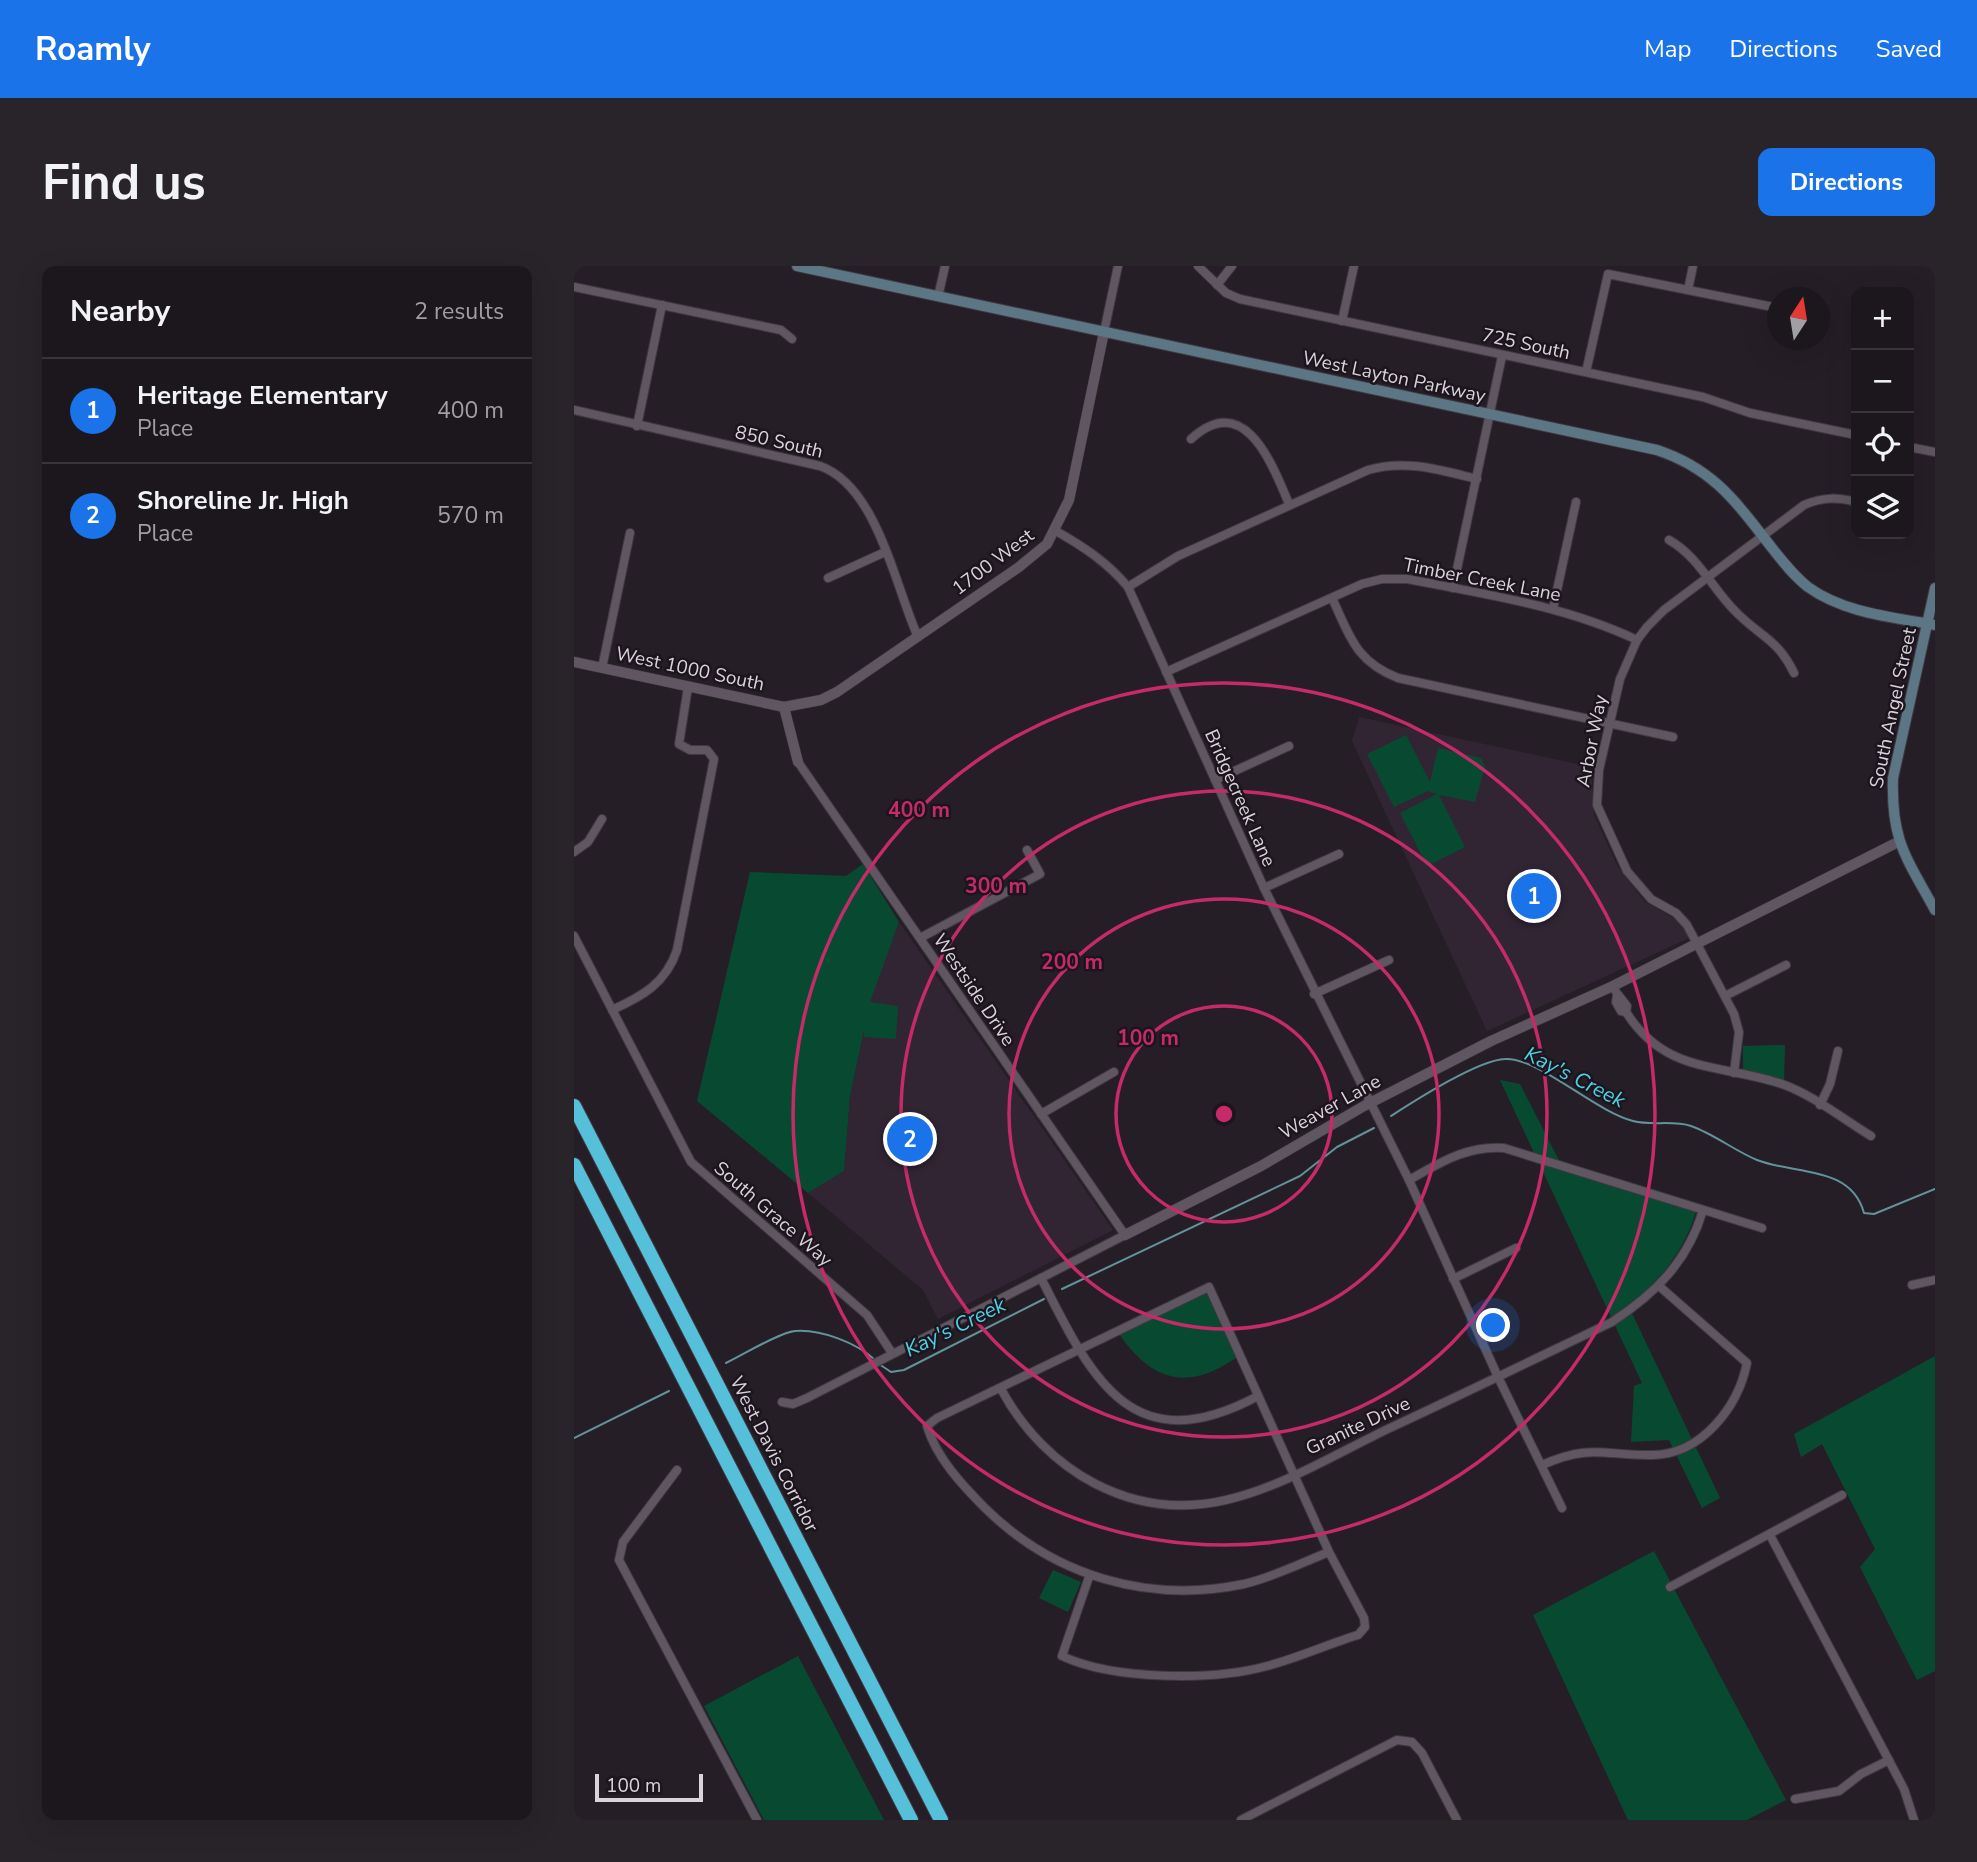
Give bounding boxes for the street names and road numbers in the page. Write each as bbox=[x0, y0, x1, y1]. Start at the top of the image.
street label: 725 South bbox=[1480, 322, 1572, 366]
street label: West Layton Parkway bbox=[1300, 345, 1488, 409]
street label: 850 South bbox=[733, 419, 825, 465]
street label: 1700 West bbox=[947, 522, 1039, 601]
street label: Timber Creek Lane bbox=[1401, 552, 1563, 608]
street label: South Angel Street bbox=[1863, 625, 1923, 791]
street label: West 1000 South bbox=[613, 641, 767, 697]
street label: Arbor Way bbox=[1570, 692, 1614, 789]
street label: Bridgecreek Lane bbox=[1198, 725, 1282, 871]
street label: Westside Drive bbox=[927, 929, 1021, 1051]
street label: Weaver Lane bbox=[1274, 1068, 1386, 1146]
street label: South Grace Way bbox=[708, 1155, 838, 1273]
street label: West Davis Corridor bbox=[723, 1372, 825, 1537]
street label: Granite Drive bbox=[1302, 1390, 1414, 1462]

